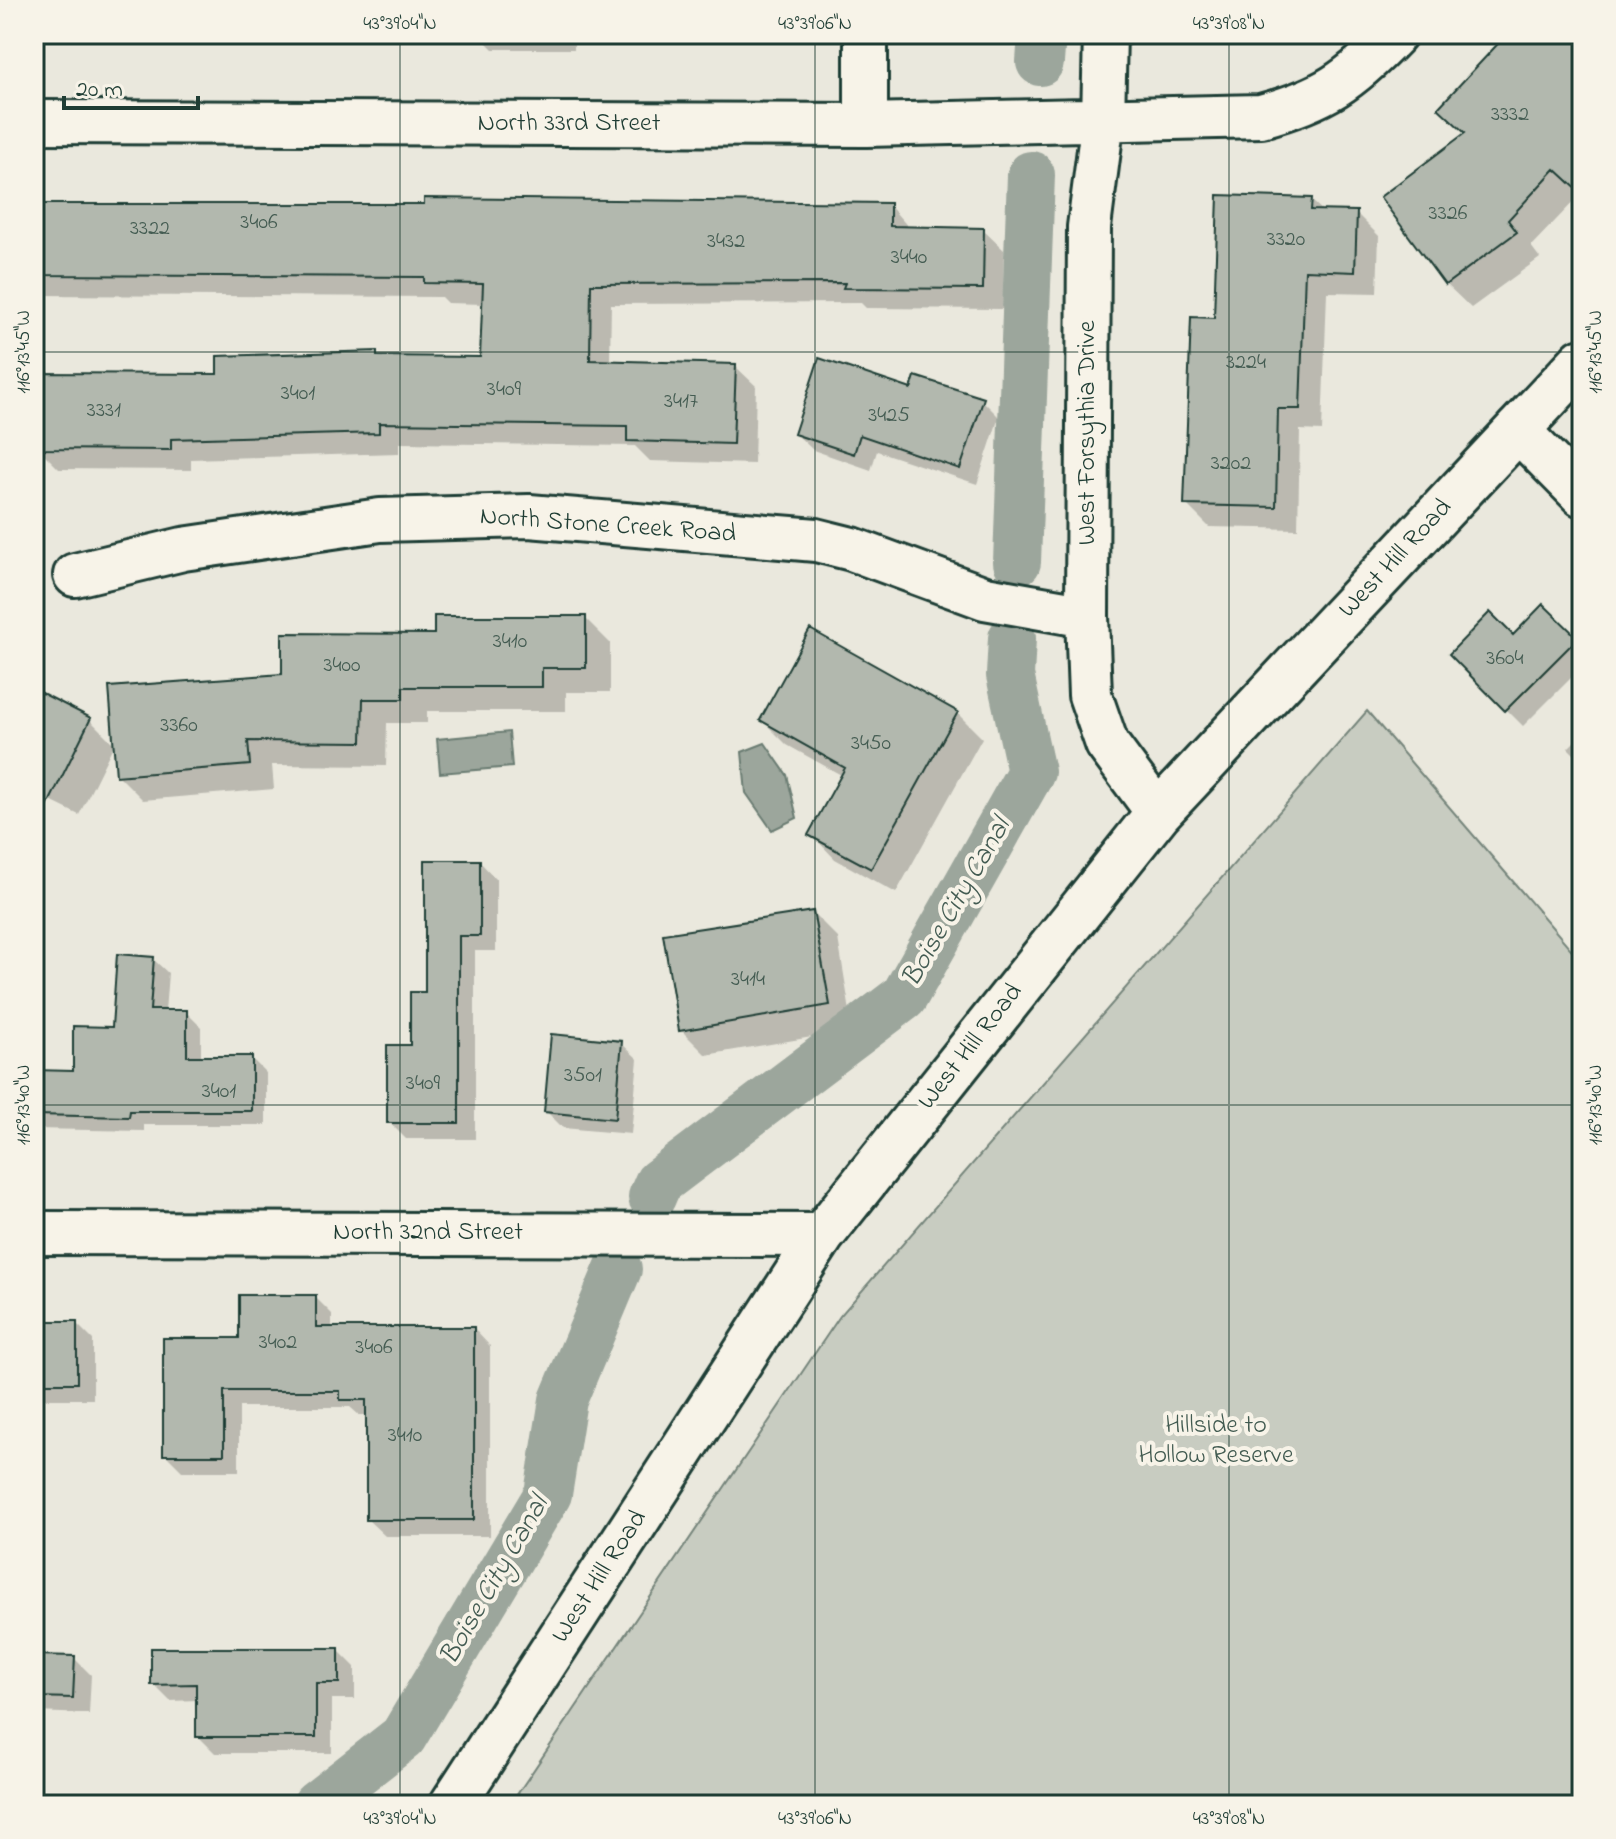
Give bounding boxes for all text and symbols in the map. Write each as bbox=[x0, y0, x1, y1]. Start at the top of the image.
text: 43°39'04"N bbox=[363, 10, 437, 39]
text: 43°39'06"N bbox=[778, 10, 852, 39]
text: 43°39'08"N bbox=[1193, 10, 1265, 39]
scale bar bbox=[64, 60, 198, 110]
text: 20 m bbox=[76, 73, 123, 108]
house number: 3332 bbox=[1491, 99, 1529, 131]
street label: North 33rd Street bbox=[478, 105, 661, 143]
house number: 3326 bbox=[1429, 198, 1468, 230]
house number: 3406 bbox=[240, 207, 278, 239]
house number: 3322 bbox=[130, 213, 170, 245]
house number: 3320 bbox=[1267, 224, 1305, 256]
house number: 3432 bbox=[707, 226, 745, 258]
house number: 3440 bbox=[891, 242, 927, 274]
text: 116°13'45"W bbox=[10, 310, 39, 394]
text: 116°13'45"W bbox=[1582, 310, 1611, 394]
street label: West Forsythia Drive bbox=[1069, 320, 1107, 545]
house number: 3224 bbox=[1226, 347, 1266, 379]
house number: 3409 bbox=[487, 374, 522, 406]
house number: 3401 bbox=[281, 378, 315, 410]
house number: 3417 bbox=[664, 386, 698, 418]
house number: 3331 bbox=[87, 395, 121, 427]
house number: 3425 bbox=[868, 400, 910, 432]
house number: 3202 bbox=[1211, 448, 1251, 480]
street label: West Hill Road bbox=[1330, 490, 1462, 627]
street label: North Stone Creek Road bbox=[479, 498, 738, 554]
house number: 3410 bbox=[493, 626, 527, 658]
house number: 3604 bbox=[1486, 643, 1524, 675]
house number: 3400 bbox=[323, 650, 361, 682]
house number: 3360 bbox=[160, 710, 198, 742]
house number: 3450 bbox=[851, 728, 891, 760]
water label: Boise City Canal bbox=[892, 808, 1024, 995]
house number: 3414 bbox=[731, 964, 765, 996]
street label: West Hill Road bbox=[909, 975, 1033, 1119]
house number: 3501 bbox=[564, 1060, 602, 1092]
text: 116°13'40"W bbox=[10, 1065, 39, 1145]
text: 116°13'40"W bbox=[1582, 1065, 1611, 1145]
house number: 3409 bbox=[406, 1068, 441, 1100]
house number: 3401 bbox=[202, 1076, 236, 1108]
street label: North 32nd Street bbox=[333, 1214, 523, 1252]
house number: 3402 bbox=[259, 1327, 297, 1359]
house number: 3406 bbox=[355, 1332, 393, 1364]
park label: Hillside to Hollow Reserve bbox=[1138, 1407, 1294, 1475]
house number: 3410 bbox=[388, 1420, 422, 1452]
water label: Boise City Canal bbox=[430, 1486, 562, 1673]
street label: West Hill Road bbox=[543, 1503, 657, 1651]
text: 43°39'04"N bbox=[363, 1805, 437, 1834]
text: 43°39'06"N bbox=[778, 1805, 852, 1834]
text: 43°39'08"N bbox=[1193, 1805, 1265, 1834]

